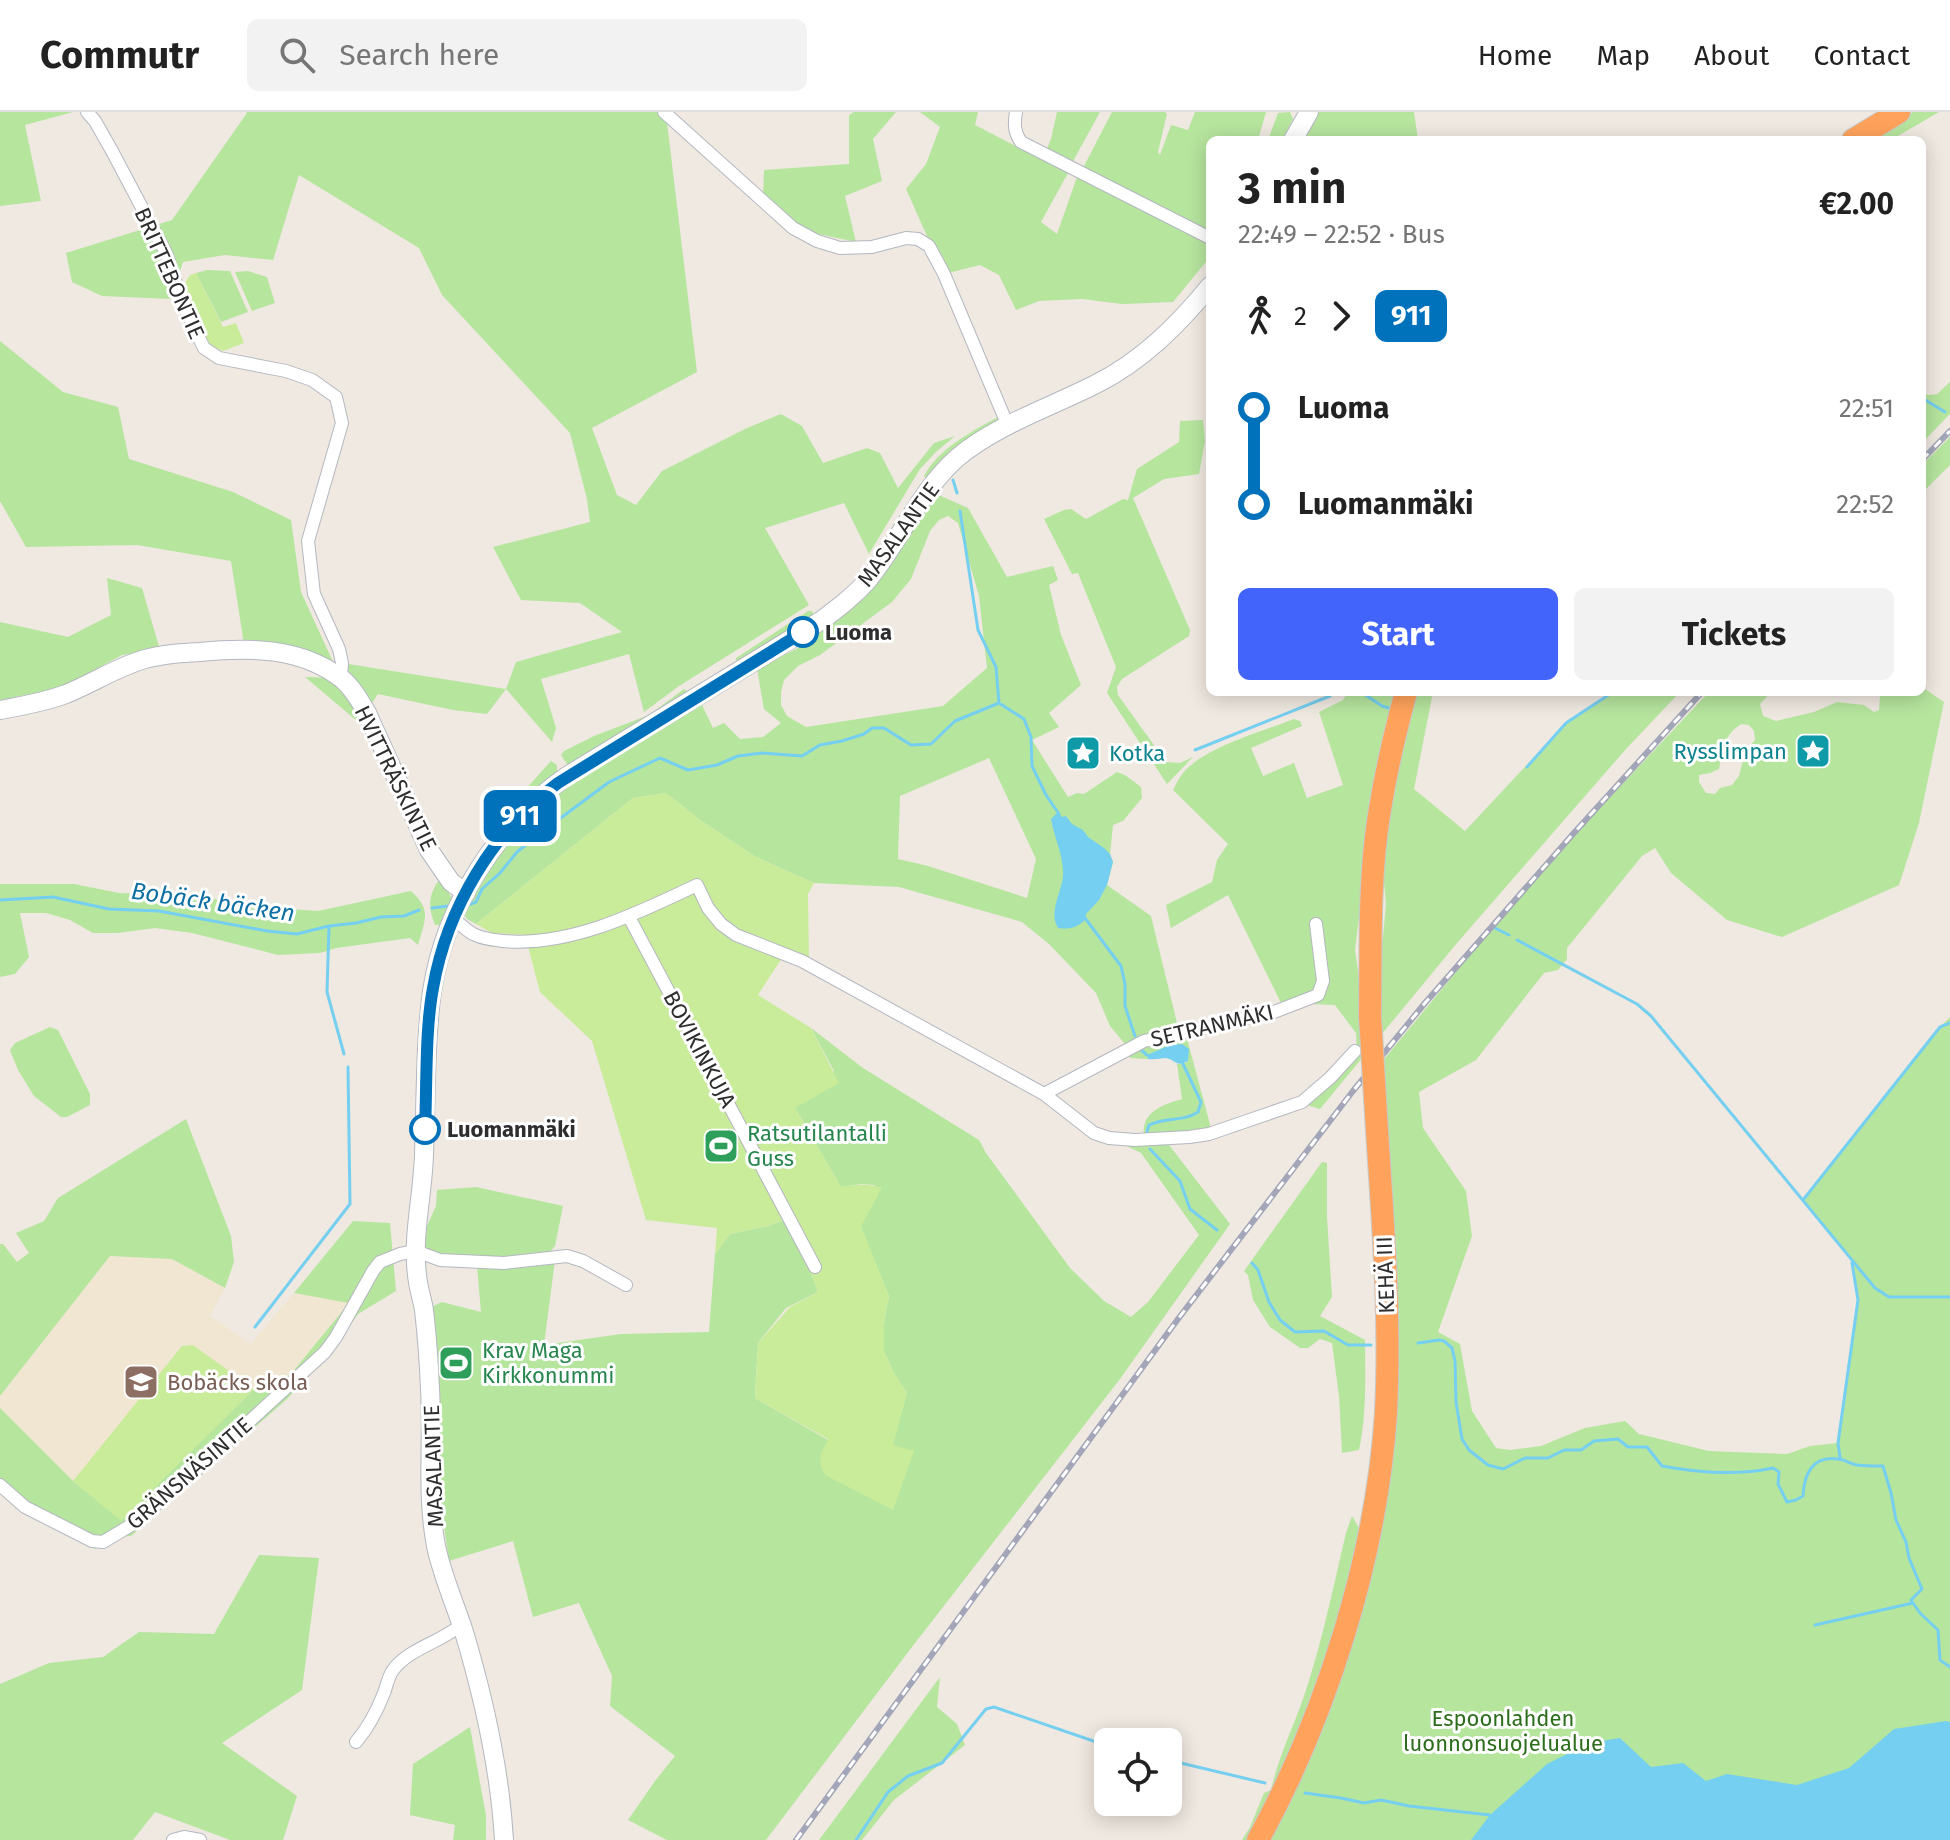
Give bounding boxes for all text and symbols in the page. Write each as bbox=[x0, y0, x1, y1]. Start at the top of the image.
search box bbox=[247, 19, 807, 91]
text: Commutr bbox=[40, 32, 199, 78]
icon: search bbox=[275, 33, 319, 77]
text: Search here bbox=[339, 37, 499, 73]
text: Home bbox=[1478, 39, 1552, 72]
text: Map bbox=[1596, 39, 1650, 72]
text: About bbox=[1694, 39, 1769, 72]
text: Contact bbox=[1813, 39, 1910, 72]
text: 3 min bbox=[1238, 162, 1346, 215]
text: €2.00 bbox=[1819, 186, 1894, 222]
street label: BRITTEBONTIE bbox=[129, 203, 211, 343]
text: 22:49 – 22:52 · Bus bbox=[1238, 219, 1445, 250]
icon: walk bbox=[1238, 294, 1282, 338]
icon: forward bbox=[1319, 294, 1363, 338]
text: 911 bbox=[1391, 299, 1431, 332]
text: 2 bbox=[1294, 301, 1307, 332]
text: Luoma bbox=[1298, 390, 1389, 426]
text: 22:51 bbox=[1839, 393, 1894, 424]
street label: MASALANTIE bbox=[851, 477, 945, 592]
text: Luomanmäki bbox=[1298, 486, 1474, 522]
text: 22:52 bbox=[1836, 489, 1894, 520]
button: Start bbox=[1238, 588, 1558, 680]
button: Tickets bbox=[1574, 588, 1894, 680]
marker: Luoma bbox=[788, 617, 818, 647]
place label: Luoma bbox=[825, 619, 892, 646]
street label: HVITTRÄSKINTIE bbox=[349, 701, 442, 855]
place icon: Rysslimpan bbox=[1794, 732, 1832, 770]
place icon: Kotka bbox=[1064, 734, 1102, 772]
place label: Rysslimpan bbox=[1673, 738, 1787, 765]
place label: Kotka bbox=[1109, 740, 1165, 767]
line badge: 911 bbox=[474, 790, 566, 842]
text: 911 bbox=[500, 799, 540, 832]
water label: Bobäck bäcken bbox=[129, 877, 297, 927]
street label: BOVIKINKUJA bbox=[658, 986, 742, 1113]
street label: SETRANMÄKI bbox=[1148, 998, 1276, 1053]
marker: Luomanmäki bbox=[410, 1114, 440, 1144]
place label: Luomanmäki bbox=[447, 1116, 576, 1143]
place label: Ratsutilantalli Guss bbox=[747, 1120, 887, 1172]
sports icon: Ratsutilantalli Guss bbox=[702, 1127, 740, 1165]
street label: KEHÄ III bbox=[1371, 1236, 1400, 1314]
place label: Krav Maga Kirkkonummi bbox=[482, 1337, 614, 1389]
sports icon: Krav Maga Kirkkonummi bbox=[437, 1344, 475, 1382]
school or university icon: Bobäcks skola bbox=[122, 1363, 160, 1401]
place label: Bobäcks skola bbox=[167, 1369, 308, 1396]
street label: MASALANTIE bbox=[418, 1404, 449, 1528]
street label: GRÄNSNÄSINTIE bbox=[121, 1411, 258, 1535]
park label: Espoonlahden luonnonsuojelualue bbox=[1403, 1705, 1603, 1757]
map controls bbox=[1094, 1728, 1182, 1816]
button: locate bbox=[1094, 1728, 1182, 1816]

